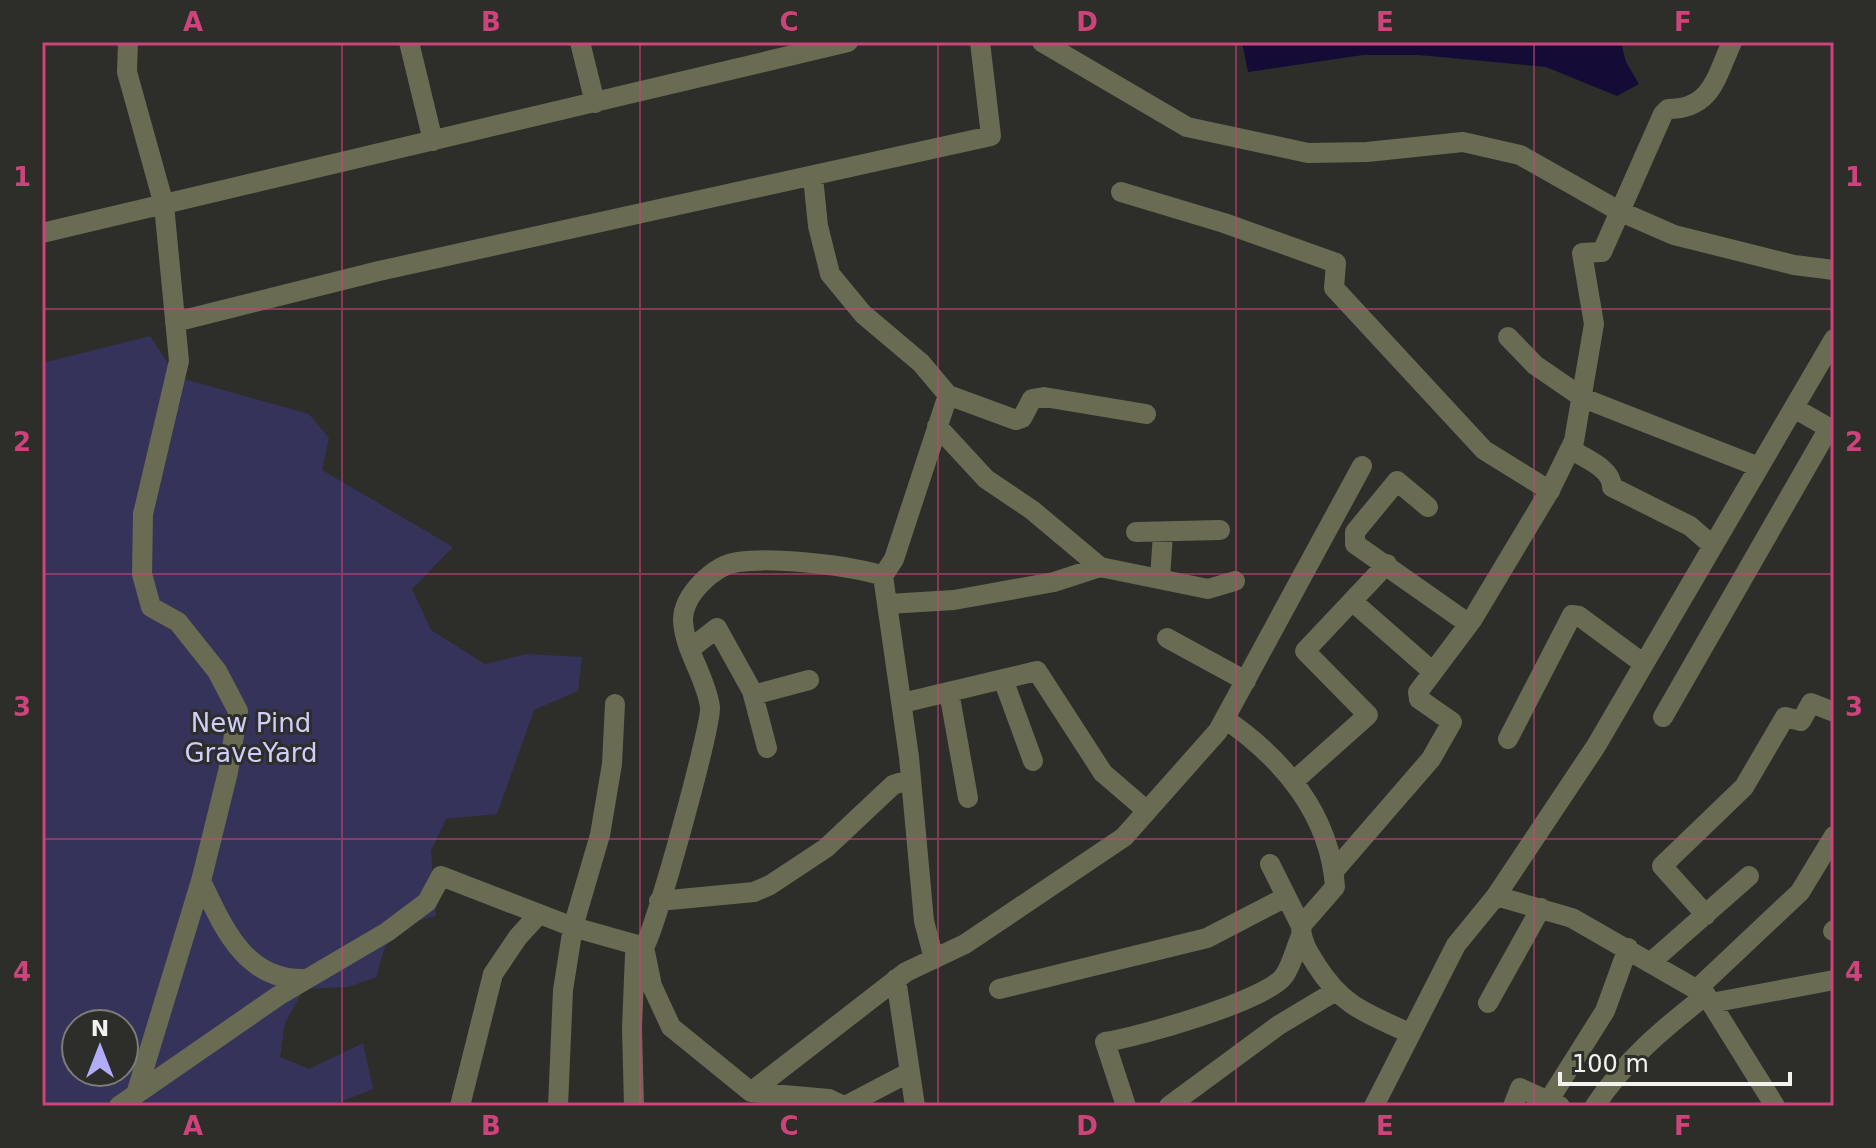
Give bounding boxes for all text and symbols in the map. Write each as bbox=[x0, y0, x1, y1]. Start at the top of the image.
text: A bbox=[183, 7, 203, 37]
text: B bbox=[481, 7, 501, 37]
text: C bbox=[779, 7, 799, 37]
text: D bbox=[1076, 7, 1098, 37]
text: E bbox=[1376, 7, 1394, 37]
text: F bbox=[1674, 7, 1692, 37]
text: 1 bbox=[13, 162, 31, 192]
text: 1 bbox=[1845, 162, 1863, 192]
text: 2 bbox=[13, 427, 31, 457]
text: 2 bbox=[1845, 427, 1863, 457]
text: 3 bbox=[13, 692, 31, 722]
text: 3 bbox=[1845, 692, 1863, 722]
park label: New Pind GraveYard bbox=[184, 708, 318, 768]
text: 4 bbox=[13, 957, 31, 987]
text: 4 bbox=[1845, 957, 1863, 987]
north arrow bbox=[60, 1008, 140, 1088]
text: N bbox=[91, 1016, 109, 1041]
scale bar bbox=[1560, 1036, 1790, 1086]
text: 100 m bbox=[1572, 1050, 1649, 1078]
text: A bbox=[183, 1111, 203, 1141]
text: B bbox=[481, 1111, 501, 1141]
text: C bbox=[779, 1111, 799, 1141]
text: D bbox=[1076, 1111, 1098, 1141]
text: E bbox=[1376, 1111, 1394, 1141]
text: F bbox=[1674, 1111, 1692, 1141]

